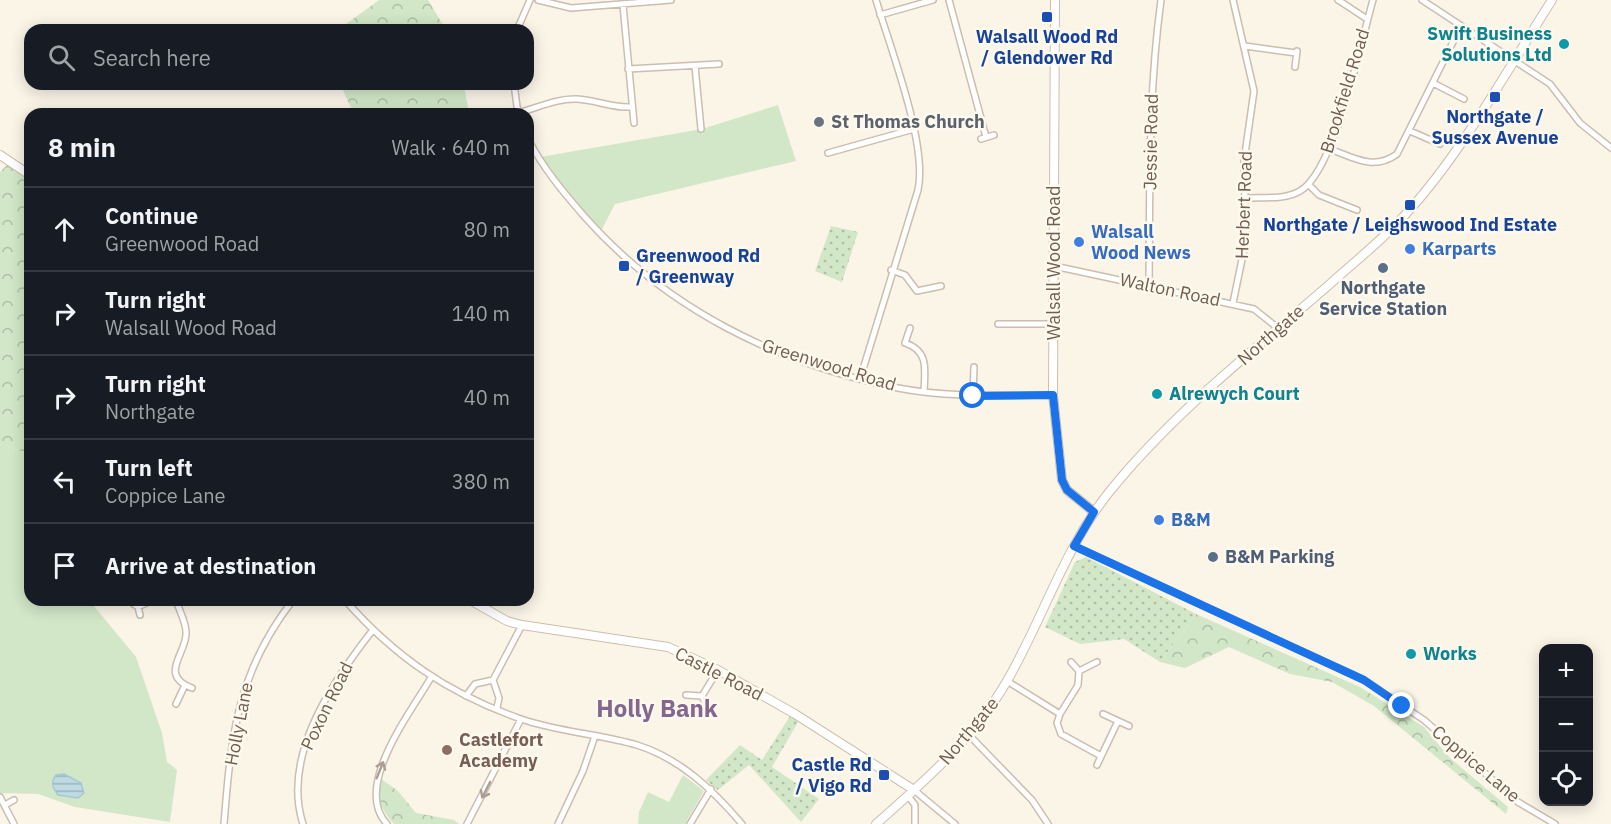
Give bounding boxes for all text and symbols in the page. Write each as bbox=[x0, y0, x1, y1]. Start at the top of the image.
marker: Walsall Wood Rd / Glendower Rd bbox=[1040, 10, 1054, 24]
place label: Swift Business Solutions Ltd bbox=[1427, 22, 1552, 66]
search box bbox=[24, 24, 534, 90]
place label: Walsall Wood Rd / Glendower Rd bbox=[976, 25, 1118, 69]
street label: Brookfield Road bbox=[1315, 26, 1374, 156]
marker: Swift Business Solutions Ltd bbox=[1557, 37, 1571, 51]
icon: search bbox=[45, 41, 78, 74]
text: Search here bbox=[93, 43, 211, 72]
marker: Northgate / Sussex Avenue bbox=[1488, 90, 1502, 104]
street label: Jessie Road bbox=[1138, 94, 1163, 190]
place label: Northgate / Sussex Avenue bbox=[1431, 105, 1559, 149]
place label: St Thomas Church bbox=[831, 110, 985, 133]
marker: St Thomas Church bbox=[812, 115, 826, 129]
text: 8 min bbox=[48, 130, 116, 164]
text: Walk · 640 m bbox=[392, 134, 510, 161]
street label: Herbert Road bbox=[1230, 151, 1257, 259]
street label: Walsall Wood Road bbox=[1042, 186, 1065, 340]
marker: Northgate / Leighswood Ind Estate bbox=[1403, 198, 1417, 212]
text: Continue bbox=[105, 201, 198, 230]
icon: ahead bbox=[48, 213, 81, 246]
place label: Northgate / Leighswood Ind Estate bbox=[1263, 213, 1557, 236]
text: 80 m bbox=[464, 216, 510, 243]
place label: Walsall Wood News bbox=[1091, 220, 1191, 264]
text: Greenwood Road bbox=[105, 230, 259, 257]
marker: Walsall Wood News bbox=[1072, 235, 1086, 249]
place label: Karparts bbox=[1422, 237, 1496, 260]
marker: Karparts bbox=[1403, 242, 1417, 256]
place label: Greenwood Rd / Greenway bbox=[636, 244, 760, 288]
marker: Greenwood Rd / Greenway bbox=[617, 259, 631, 273]
marker: Northgate Service Station bbox=[1376, 261, 1390, 275]
street label: Walton Road bbox=[1118, 268, 1223, 311]
place label: Northgate Service Station bbox=[1319, 276, 1447, 320]
text: Turn right bbox=[105, 285, 206, 314]
icon: right bbox=[48, 297, 81, 330]
street label: Northgate bbox=[1232, 299, 1309, 370]
text: 140 m bbox=[452, 300, 510, 327]
text: Walsall Wood Road bbox=[105, 314, 277, 341]
street label: Greenwood Road bbox=[759, 333, 899, 396]
text: Turn right bbox=[105, 369, 206, 398]
icon: right bbox=[48, 381, 81, 414]
route start bbox=[959, 382, 985, 408]
place label: Alrewych Court bbox=[1169, 382, 1300, 405]
text: 40 m bbox=[464, 384, 510, 411]
marker: Alrewych Court bbox=[1150, 387, 1164, 401]
text: Northgate bbox=[105, 398, 195, 425]
text: Turn left bbox=[105, 453, 193, 482]
icon: left bbox=[48, 465, 81, 498]
text: 380 m bbox=[452, 468, 510, 495]
text: Coppice Lane bbox=[105, 482, 225, 509]
place label: B&M bbox=[1171, 508, 1211, 531]
marker: B&M bbox=[1152, 513, 1166, 527]
place label: B&M Parking bbox=[1225, 545, 1334, 568]
icon: arrive bbox=[48, 549, 81, 582]
marker: B&M Parking bbox=[1206, 550, 1220, 564]
text: Arrive at destination bbox=[105, 551, 316, 580]
street label: Castle Road bbox=[671, 641, 767, 706]
place label: Works bbox=[1423, 642, 1477, 665]
map controls bbox=[1539, 644, 1593, 806]
button: + bbox=[1539, 644, 1593, 698]
marker: Works bbox=[1404, 647, 1418, 661]
street label: Poxon Road bbox=[295, 658, 358, 754]
street label: Holly Lane bbox=[219, 680, 258, 767]
district label: Holly Bank bbox=[596, 692, 718, 724]
street label: Northgate bbox=[934, 692, 1004, 769]
route end bbox=[1388, 692, 1414, 718]
button: − bbox=[1539, 698, 1593, 752]
street label: Coppice Lane bbox=[1427, 720, 1525, 807]
place label: Castlefort Academy bbox=[459, 728, 543, 772]
marker: Castlefort Academy bbox=[440, 743, 454, 757]
button: locate bbox=[1539, 752, 1593, 806]
place label: Castle Rd / Vigo Rd bbox=[792, 753, 872, 797]
one-way arrow bbox=[375, 761, 386, 780]
marker: Castle Rd / Vigo Rd bbox=[877, 768, 891, 782]
one-way arrow bbox=[480, 781, 492, 799]

